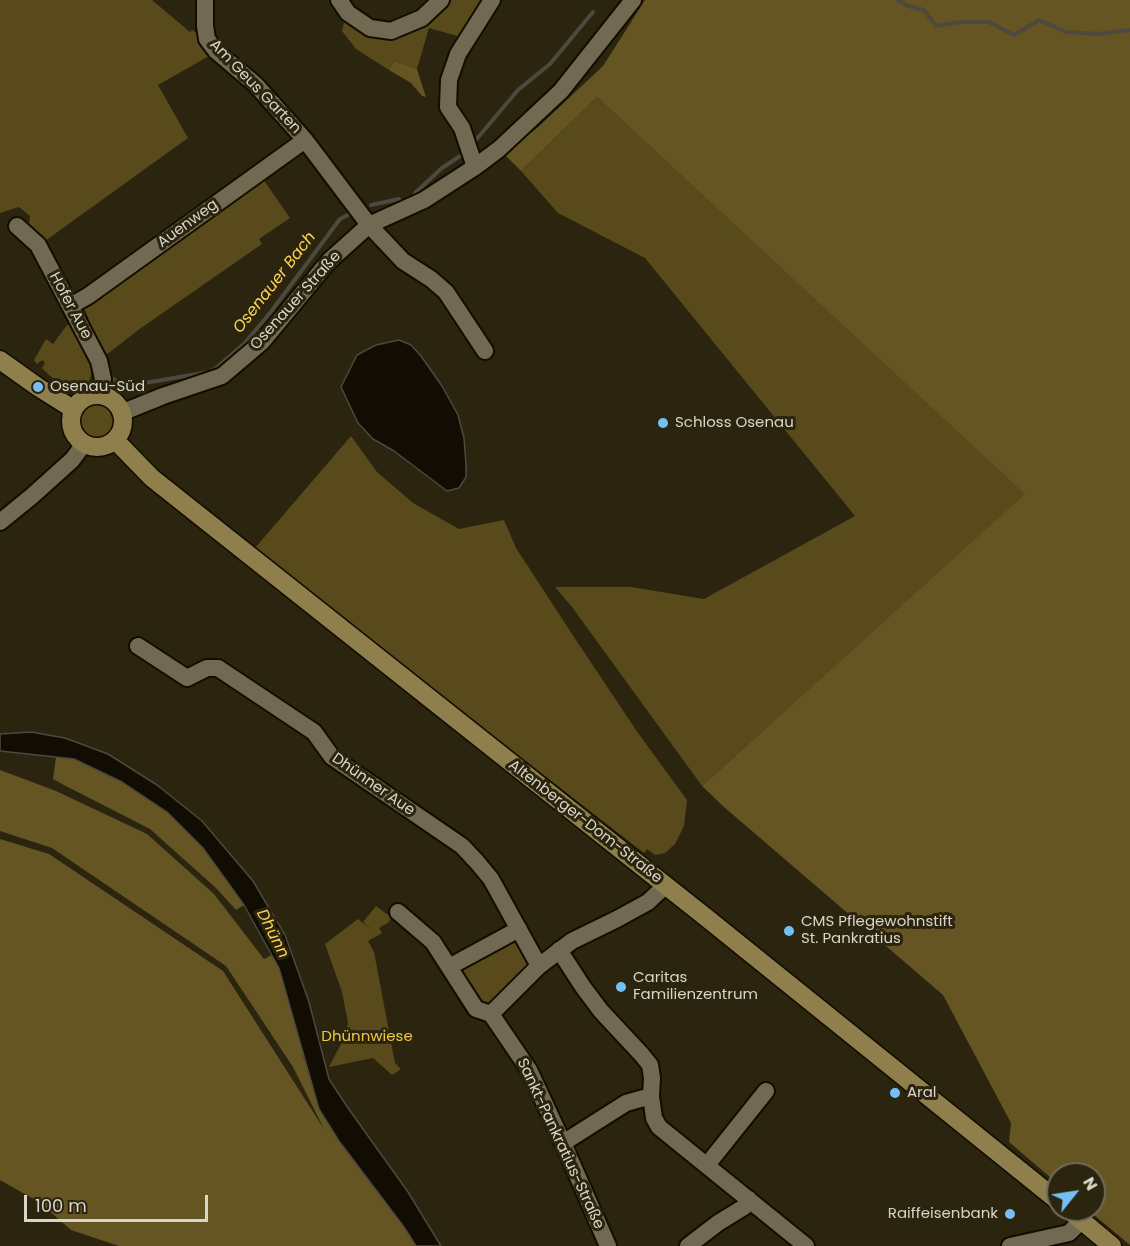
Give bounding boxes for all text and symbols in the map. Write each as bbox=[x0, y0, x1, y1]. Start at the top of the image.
street label: Am Geus Garten bbox=[206, 36, 304, 138]
street label: Auenweg bbox=[154, 196, 222, 252]
water label: Osenauer Bach bbox=[229, 228, 321, 338]
street label: Osenauer Straße bbox=[247, 248, 345, 354]
street label: Hofer Aue bbox=[45, 270, 95, 342]
place label: Osenau-Süd bbox=[50, 378, 145, 396]
marker: Osenau-Süd bbox=[31, 380, 45, 394]
place label: Schloss Osenau bbox=[675, 414, 794, 432]
marker: Schloss Osenau bbox=[656, 416, 670, 430]
street label: Dhünner Aue bbox=[328, 750, 418, 820]
street label: Altenberger-Dom-Straße bbox=[505, 756, 665, 888]
water label: Dhünn bbox=[252, 906, 292, 962]
place label: CMS Pflegewohnstift St. Pankratius bbox=[801, 913, 953, 948]
marker: CMS Pflegewohnstift St. Pankratius bbox=[782, 924, 796, 938]
place label: Caritas Familienzentrum bbox=[633, 969, 758, 1004]
marker: Caritas Familienzentrum bbox=[614, 980, 628, 994]
park label: Dhünnwiese bbox=[321, 1028, 413, 1046]
street label: Sankt-Pankratius-Straße bbox=[512, 1056, 608, 1232]
place label: Aral bbox=[907, 1084, 937, 1102]
marker: Aral bbox=[888, 1086, 902, 1100]
north arrow bbox=[1046, 1162, 1106, 1222]
text: N bbox=[1077, 1173, 1103, 1195]
scale bar bbox=[27, 1183, 212, 1221]
text: 100 m bbox=[35, 1193, 87, 1218]
place label: Raiffeisenbank bbox=[888, 1205, 998, 1223]
marker: Raiffeisenbank bbox=[1003, 1207, 1017, 1221]

